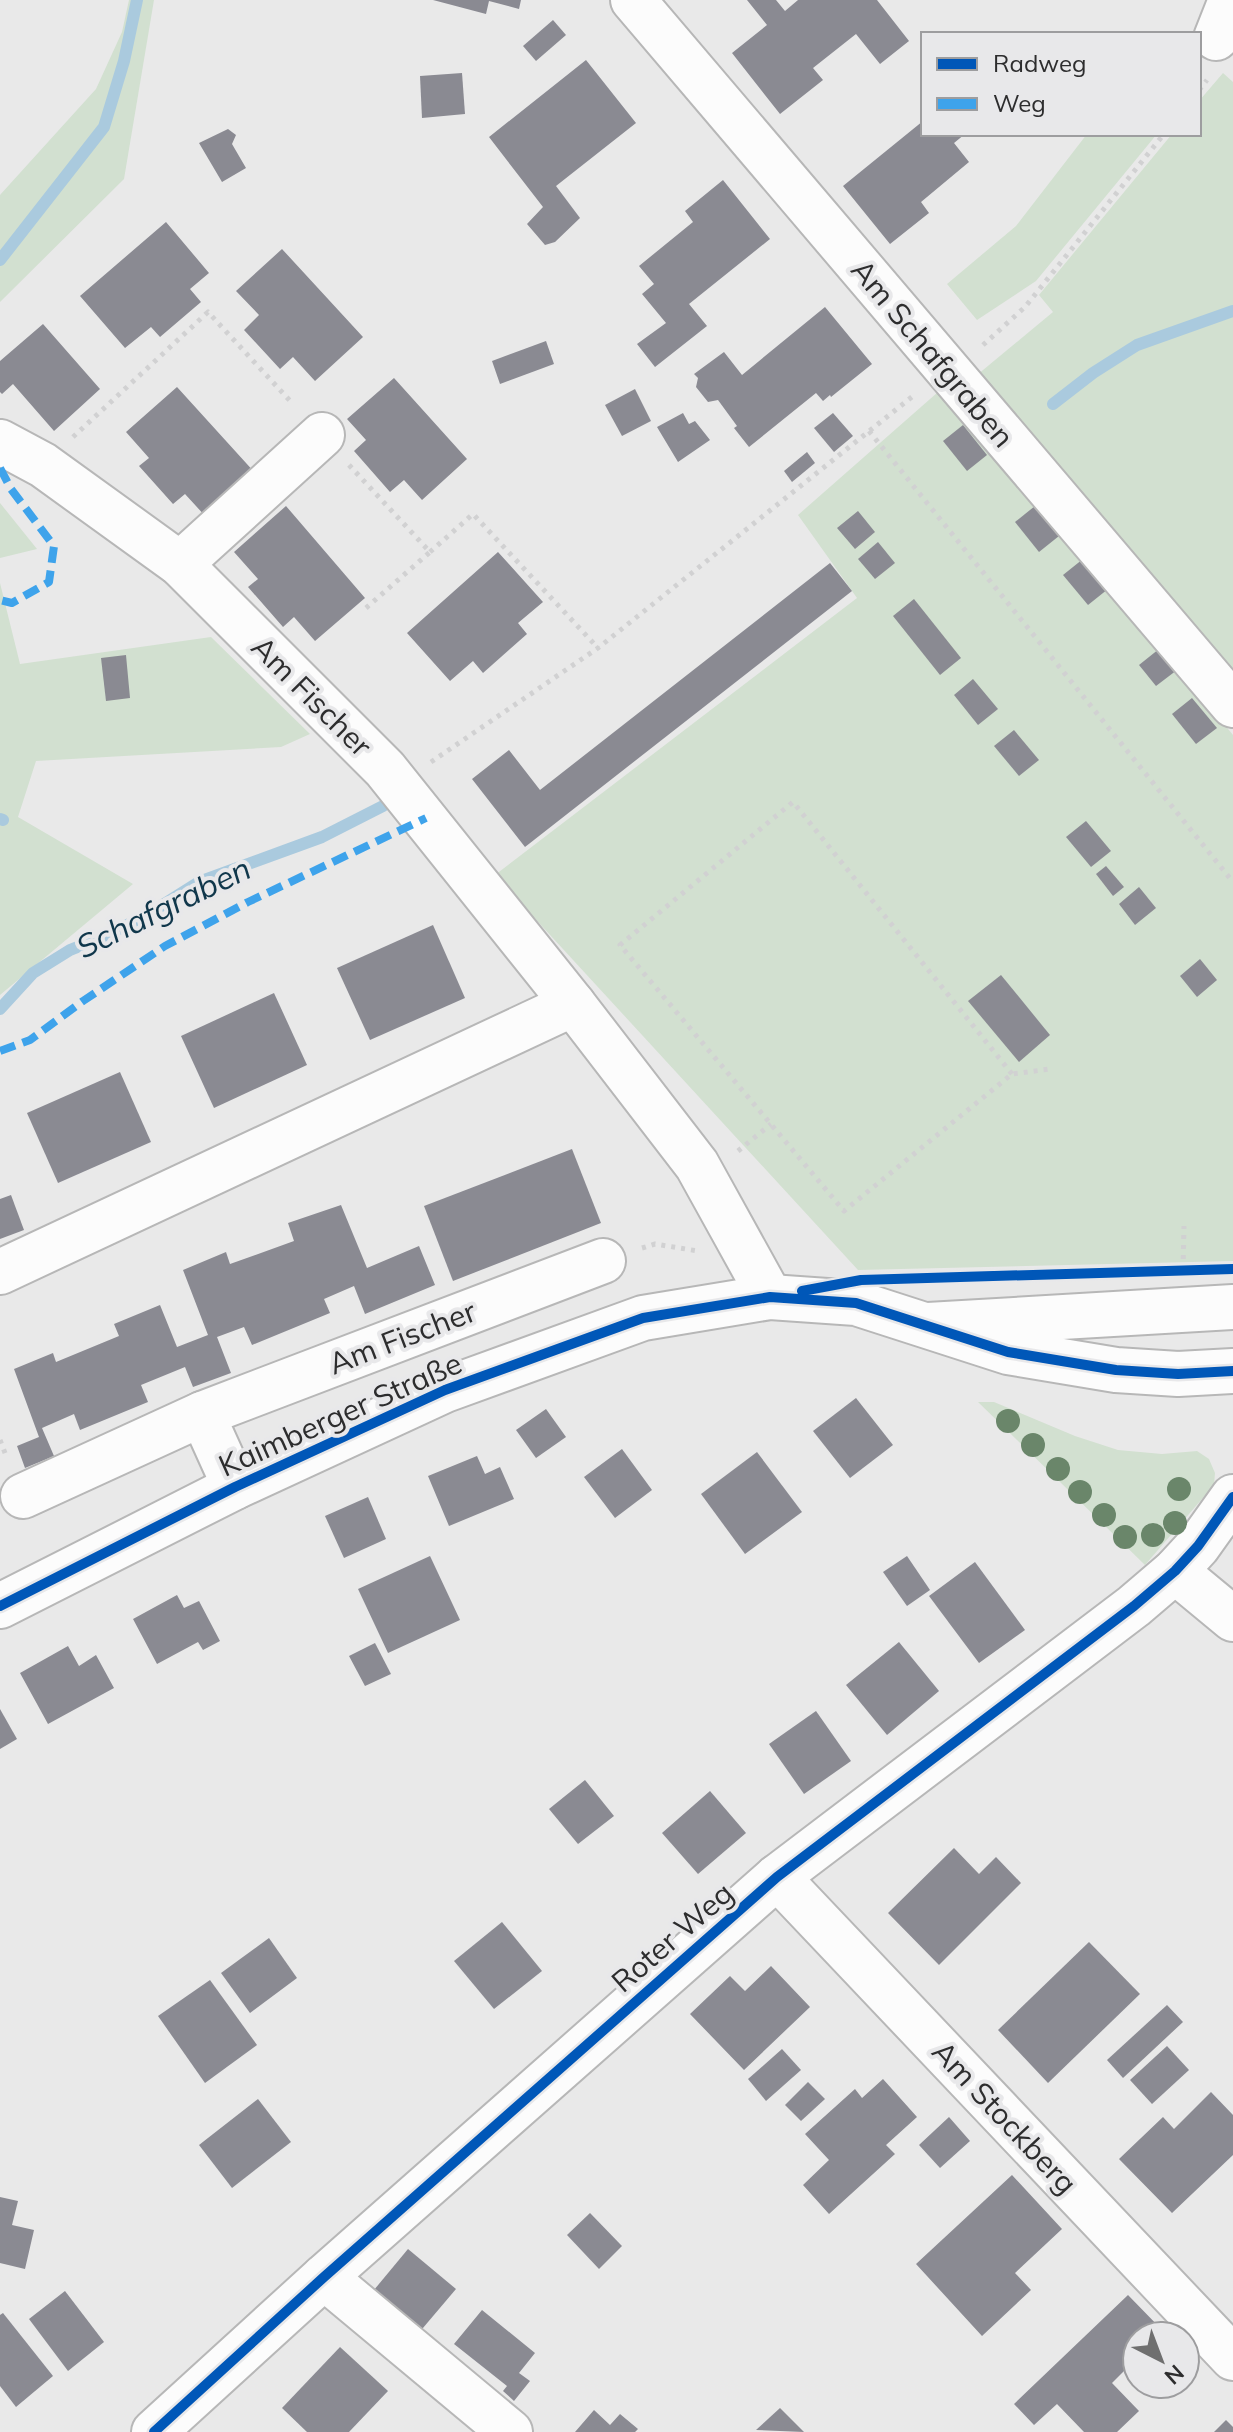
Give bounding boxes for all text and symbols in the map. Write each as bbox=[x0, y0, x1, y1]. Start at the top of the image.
legend bbox=[921, 32, 1201, 136]
text: Radweg bbox=[993, 48, 1087, 78]
text: Weg bbox=[993, 88, 1046, 118]
street label: Am Schafgraben bbox=[843, 251, 1023, 455]
street label: Am Fischer bbox=[244, 628, 380, 764]
water label: Schafgraben bbox=[69, 848, 257, 966]
street label: Am Fischer bbox=[323, 1291, 481, 1382]
street label: Kaimberger Straße bbox=[213, 1343, 467, 1485]
street label: Roter Weg bbox=[603, 1874, 741, 2000]
street label: Am Stockberg bbox=[924, 2032, 1086, 2202]
north arrow bbox=[1121, 2320, 1201, 2400]
text: N bbox=[1159, 2359, 1190, 2391]

